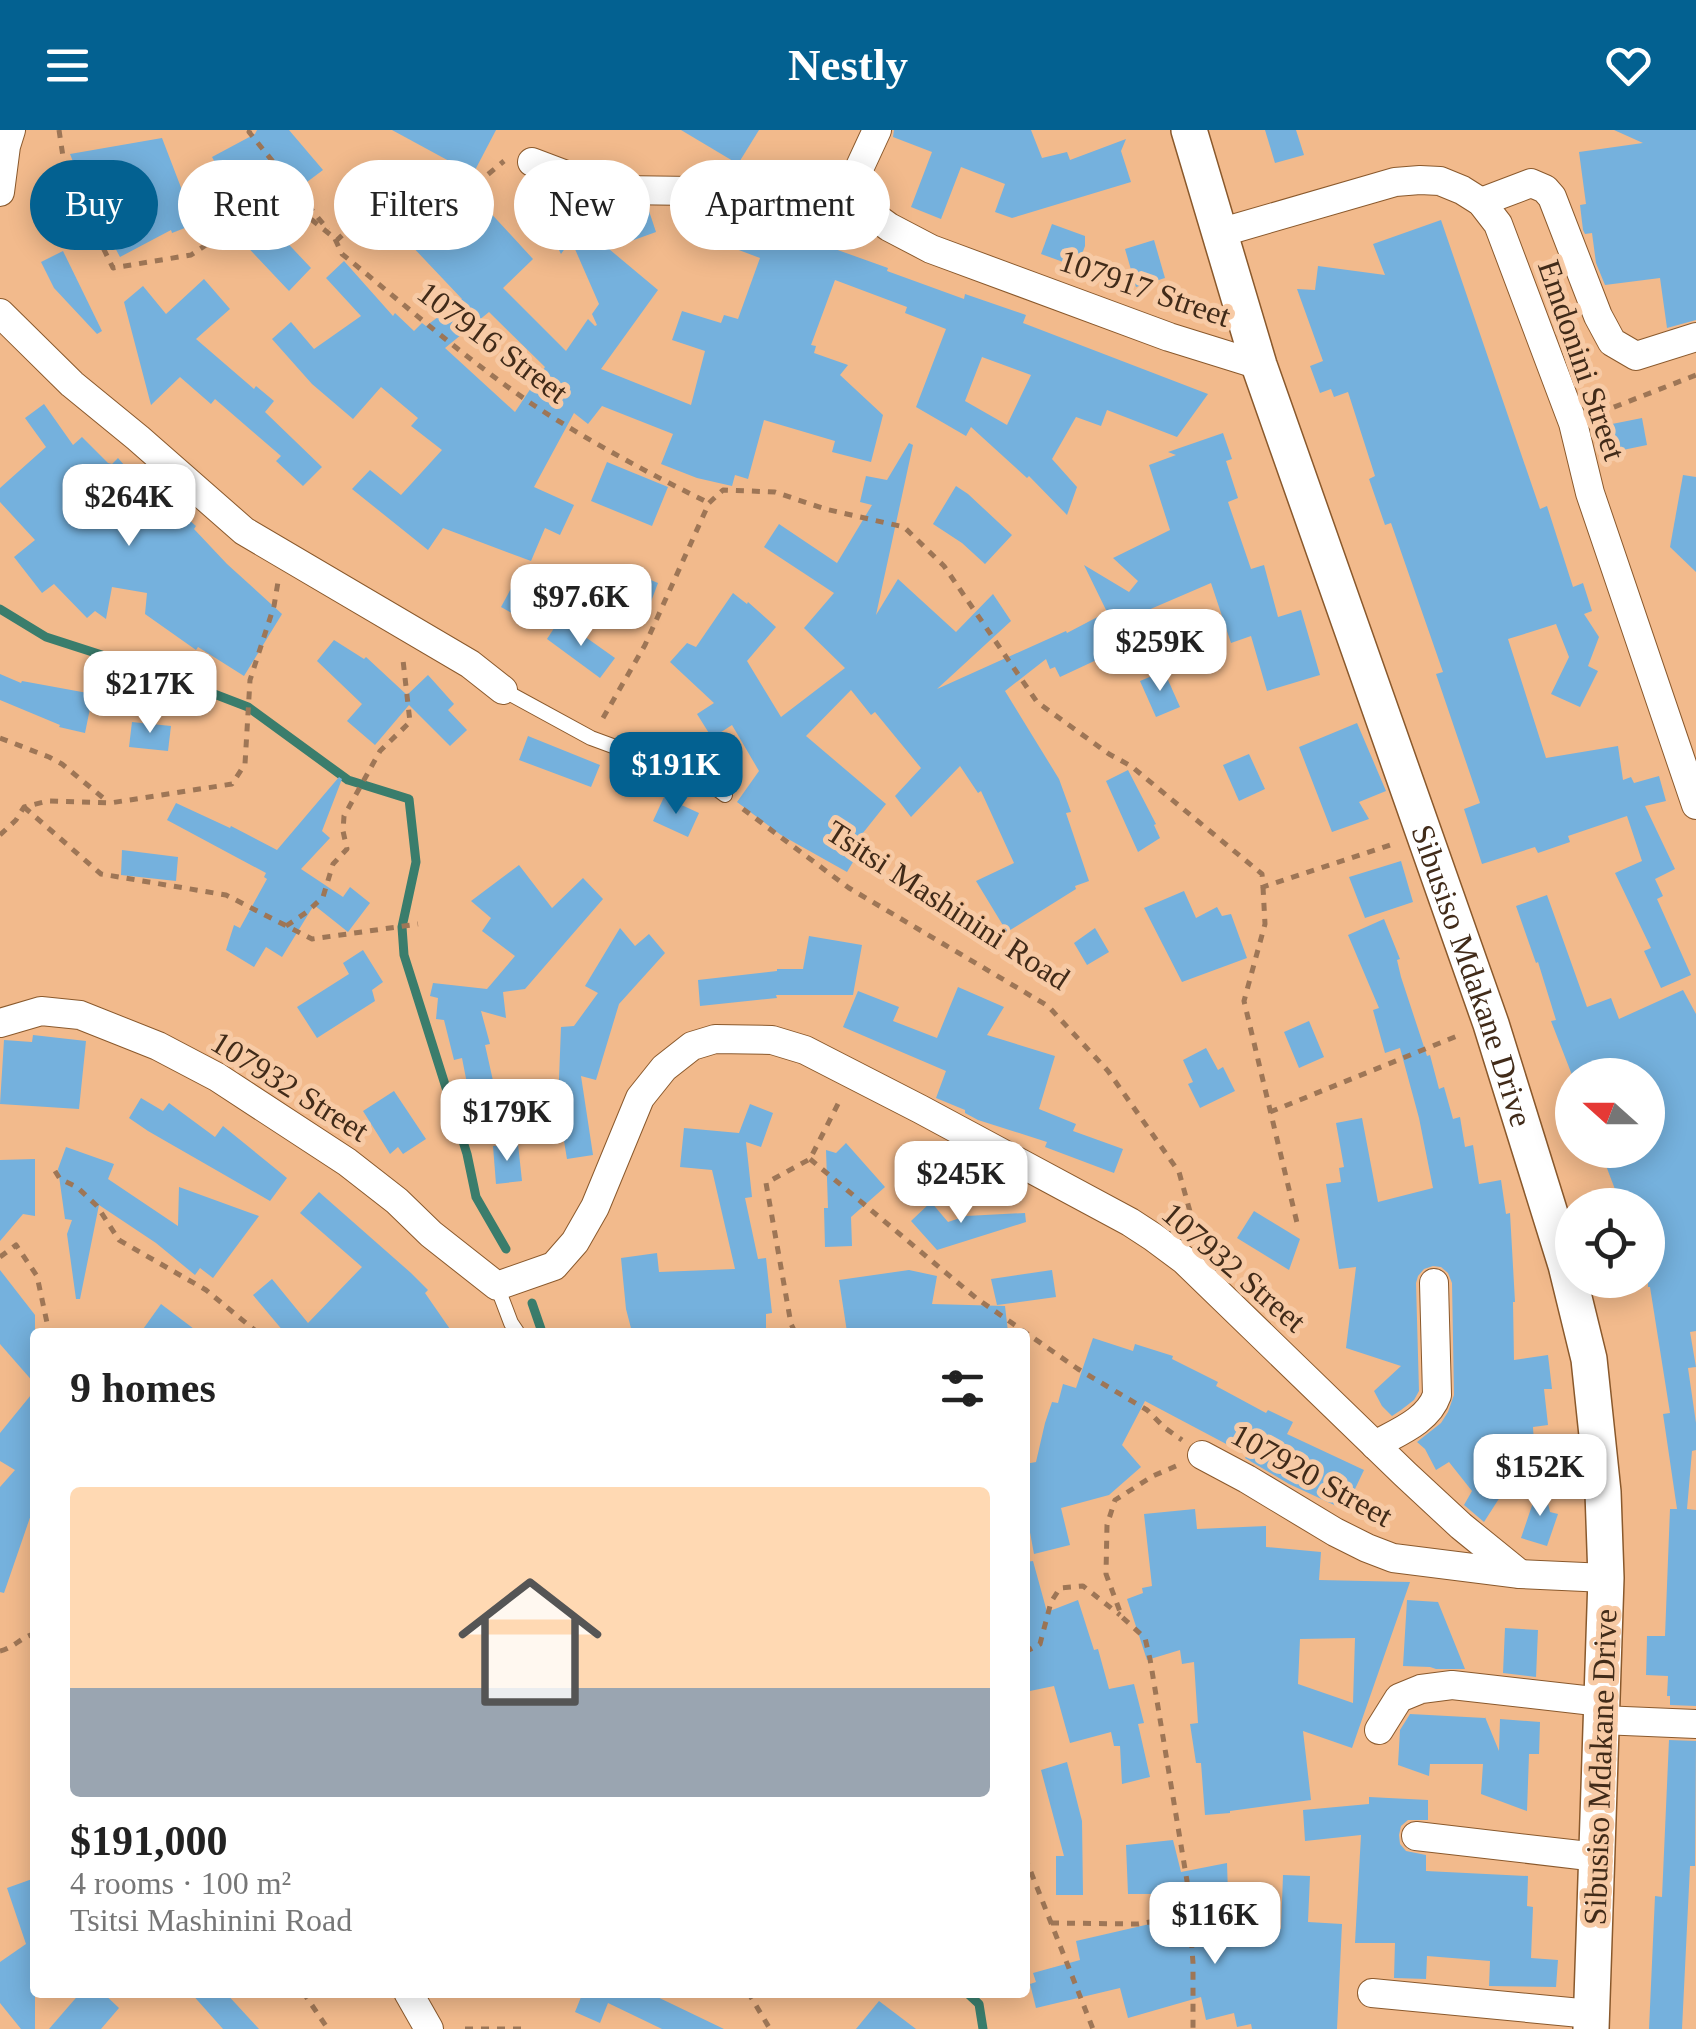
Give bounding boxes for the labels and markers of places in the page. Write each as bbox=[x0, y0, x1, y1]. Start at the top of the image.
pin: $264K bbox=[59, 464, 199, 549]
pin: $97.6K bbox=[500, 564, 662, 649]
pin: $259K bbox=[1090, 609, 1230, 694]
pin: $217K bbox=[80, 651, 220, 736]
pin: $191K bbox=[606, 732, 746, 817]
pin: $179K bbox=[437, 1079, 577, 1164]
pin: $245K bbox=[891, 1141, 1031, 1226]
pin: $152K bbox=[1470, 1434, 1610, 1519]
pin: $116K bbox=[1145, 1882, 1285, 1967]

